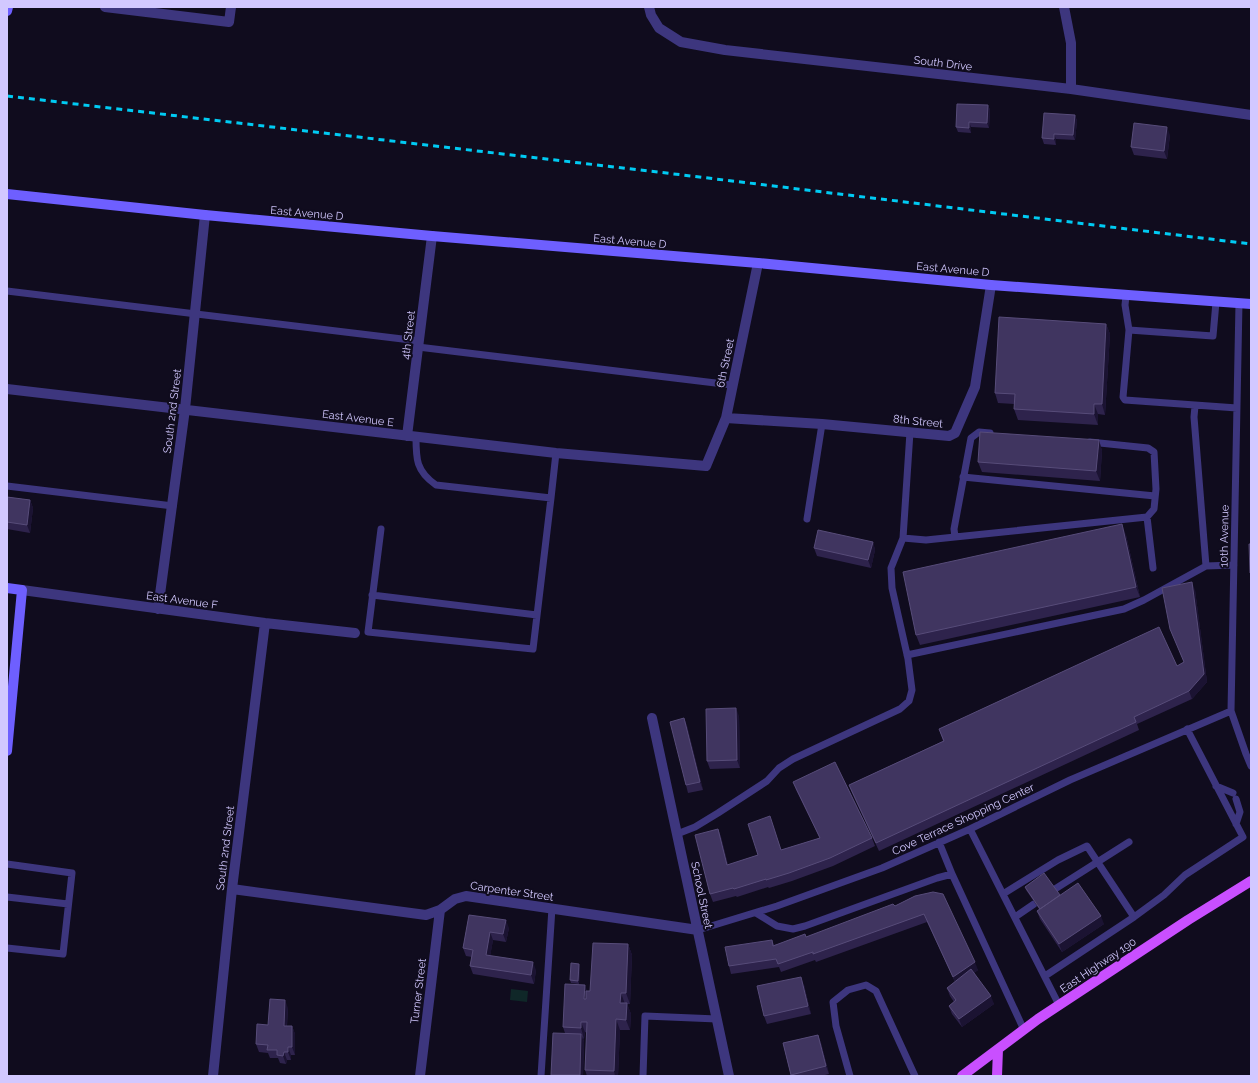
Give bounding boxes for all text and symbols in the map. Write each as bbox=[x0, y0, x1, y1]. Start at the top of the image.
street label: South Drive bbox=[913, 53, 974, 74]
street label: East Avenue D bbox=[270, 204, 344, 223]
street label: East Avenue D bbox=[593, 232, 667, 251]
street label: East Avenue D bbox=[916, 260, 990, 279]
street label: 4th Street bbox=[399, 309, 418, 360]
street label: 6th Street bbox=[714, 337, 737, 389]
street label: South 2nd Street bbox=[161, 368, 184, 454]
street label: East Avenue E bbox=[321, 408, 395, 429]
street label: 8th Street bbox=[892, 412, 944, 431]
street label: 10th Avenue bbox=[1217, 504, 1232, 567]
street label: East Avenue F bbox=[145, 589, 219, 612]
street label: Cove Terrace Shopping Center bbox=[890, 781, 1036, 858]
street label: South 2nd Street bbox=[214, 805, 237, 891]
street label: School Street bbox=[688, 860, 715, 930]
street label: Carpenter Street bbox=[469, 879, 555, 904]
street label: East Highway 190 bbox=[1058, 935, 1139, 996]
street label: Turner Street bbox=[408, 957, 429, 1025]

